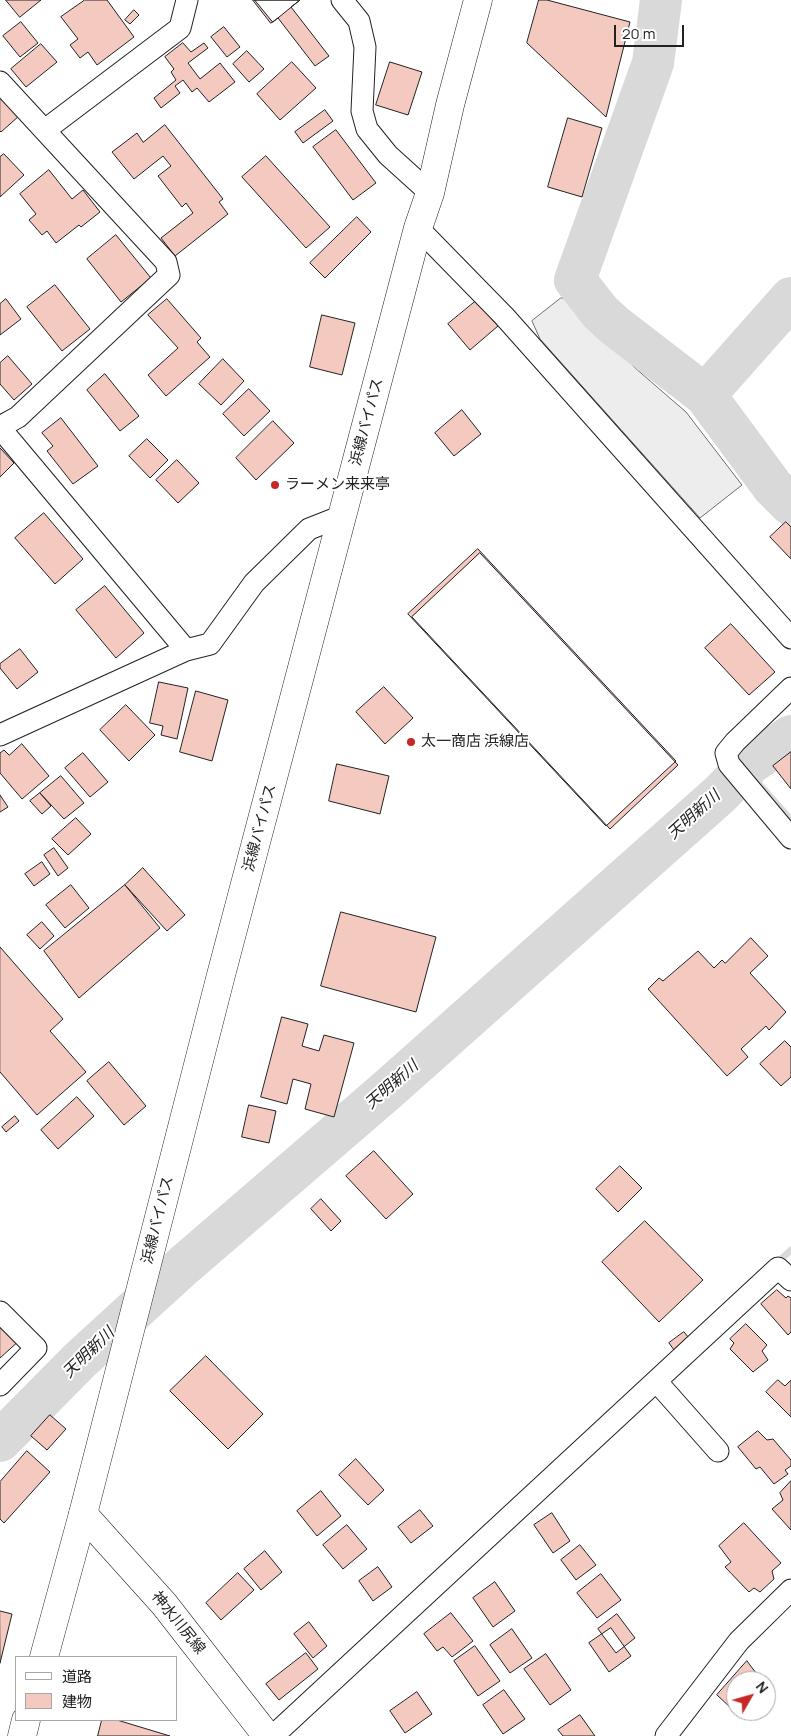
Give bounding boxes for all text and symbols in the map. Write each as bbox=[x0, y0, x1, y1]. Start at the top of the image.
scale bar bbox=[616, 15, 686, 47]
text: 20 m bbox=[622, 23, 655, 44]
street label: 浜線バイパス bbox=[347, 376, 387, 468]
place label: ラーメン来来亭 bbox=[285, 476, 390, 494]
marker: ラーメン来来亭 bbox=[269, 479, 281, 491]
place label: 太一商店 浜線店 bbox=[421, 733, 529, 751]
marker: 太一商店 浜線店 bbox=[405, 736, 417, 748]
street label: 浜線バイパス bbox=[240, 782, 280, 874]
water label: 天明新川 bbox=[664, 786, 724, 844]
water label: 天明新川 bbox=[362, 1057, 422, 1113]
street label: 浜線バイパス bbox=[138, 1174, 178, 1266]
water label: 天明新川 bbox=[59, 1324, 119, 1382]
street label: 神水川尻線 bbox=[147, 1588, 209, 1658]
legend bbox=[15, 1656, 178, 1721]
text: 道路 bbox=[62, 1666, 92, 1687]
north arrow bbox=[726, 1671, 776, 1721]
text: N bbox=[752, 1677, 773, 1697]
text: 建物 bbox=[62, 1691, 92, 1712]

